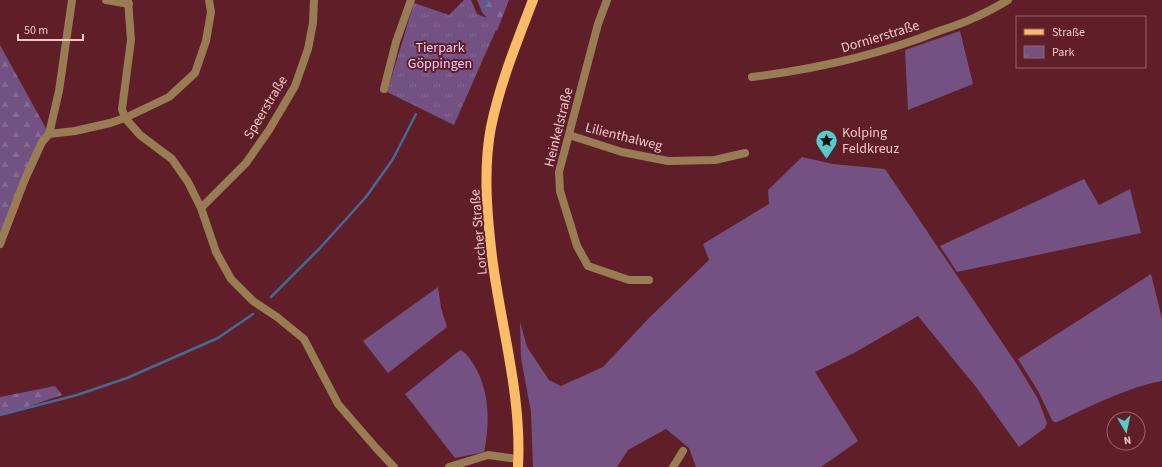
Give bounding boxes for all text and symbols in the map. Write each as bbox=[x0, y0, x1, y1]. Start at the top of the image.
scale bar bbox=[18, 16, 83, 42]
street label: Dornierstraße bbox=[839, 16, 922, 58]
legend bbox=[1016, 16, 1146, 68]
text: 50 m bbox=[24, 22, 48, 39]
text: Straße bbox=[1052, 24, 1085, 41]
park label: Tierpark Göppingen bbox=[408, 38, 472, 74]
text: Park bbox=[1052, 44, 1074, 61]
street label: Speerstraße bbox=[239, 72, 293, 143]
street label: Heinkelstraße bbox=[539, 85, 579, 169]
street label: Lilienthalweg bbox=[583, 118, 664, 156]
place label: Kolping Feldkreuz bbox=[842, 123, 899, 159]
place icon: Kolping Feldkreuz bbox=[814, 127, 840, 160]
street label: Lorcher Straße bbox=[465, 188, 493, 276]
north arrow bbox=[1106, 411, 1146, 451]
text: N bbox=[1123, 432, 1132, 448]

